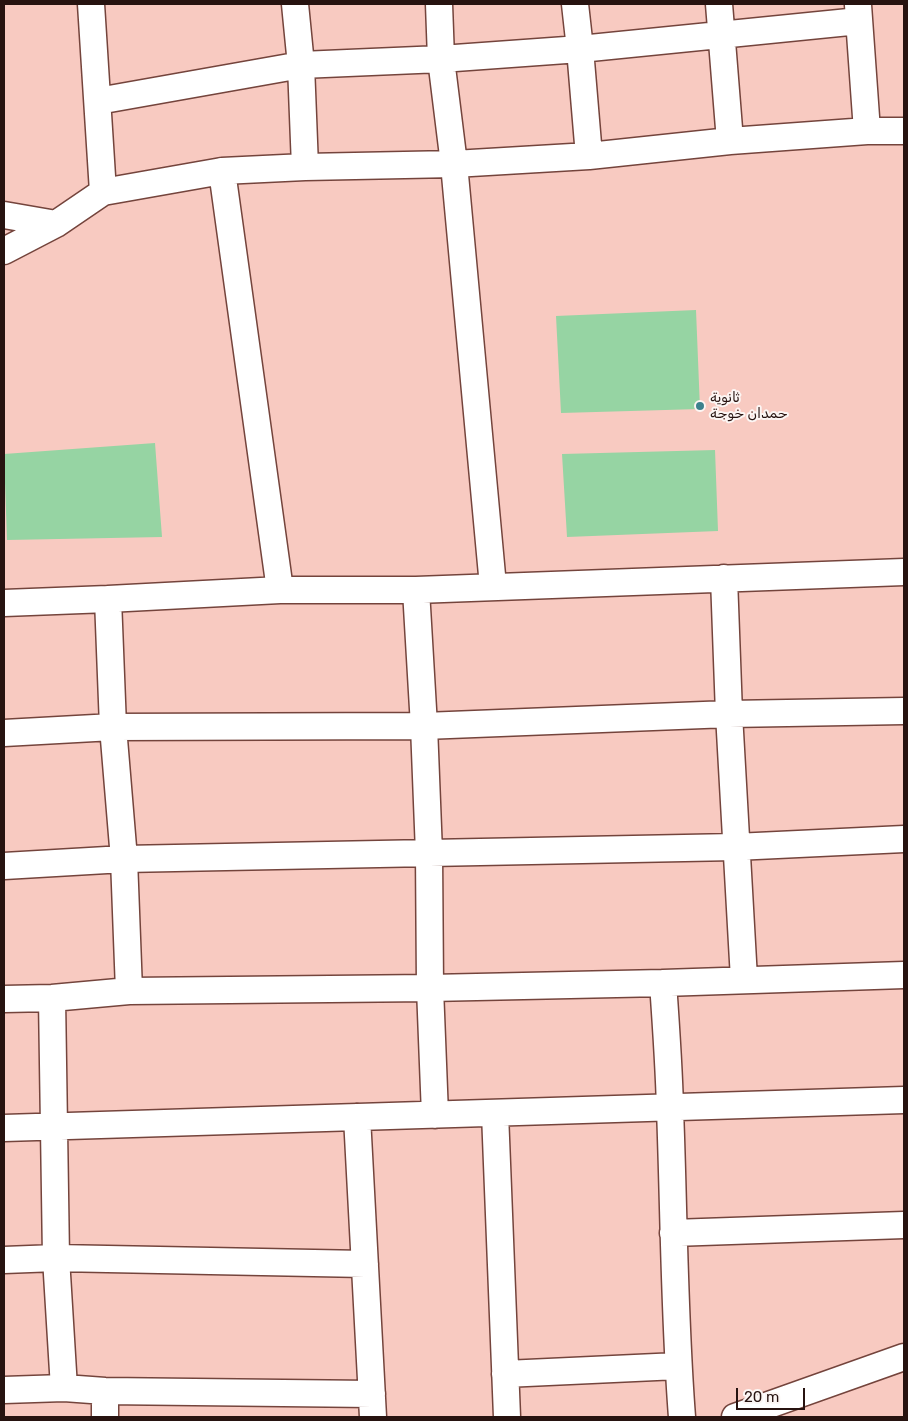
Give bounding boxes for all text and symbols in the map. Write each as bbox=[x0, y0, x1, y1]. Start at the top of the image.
place label: ثانوية حمدان خوجة bbox=[710, 390, 787, 422]
marker: ثانوية حمدان خوجة bbox=[694, 400, 706, 412]
scale bar bbox=[738, 1378, 807, 1410]
text: 20 m bbox=[744, 1388, 779, 1406]

